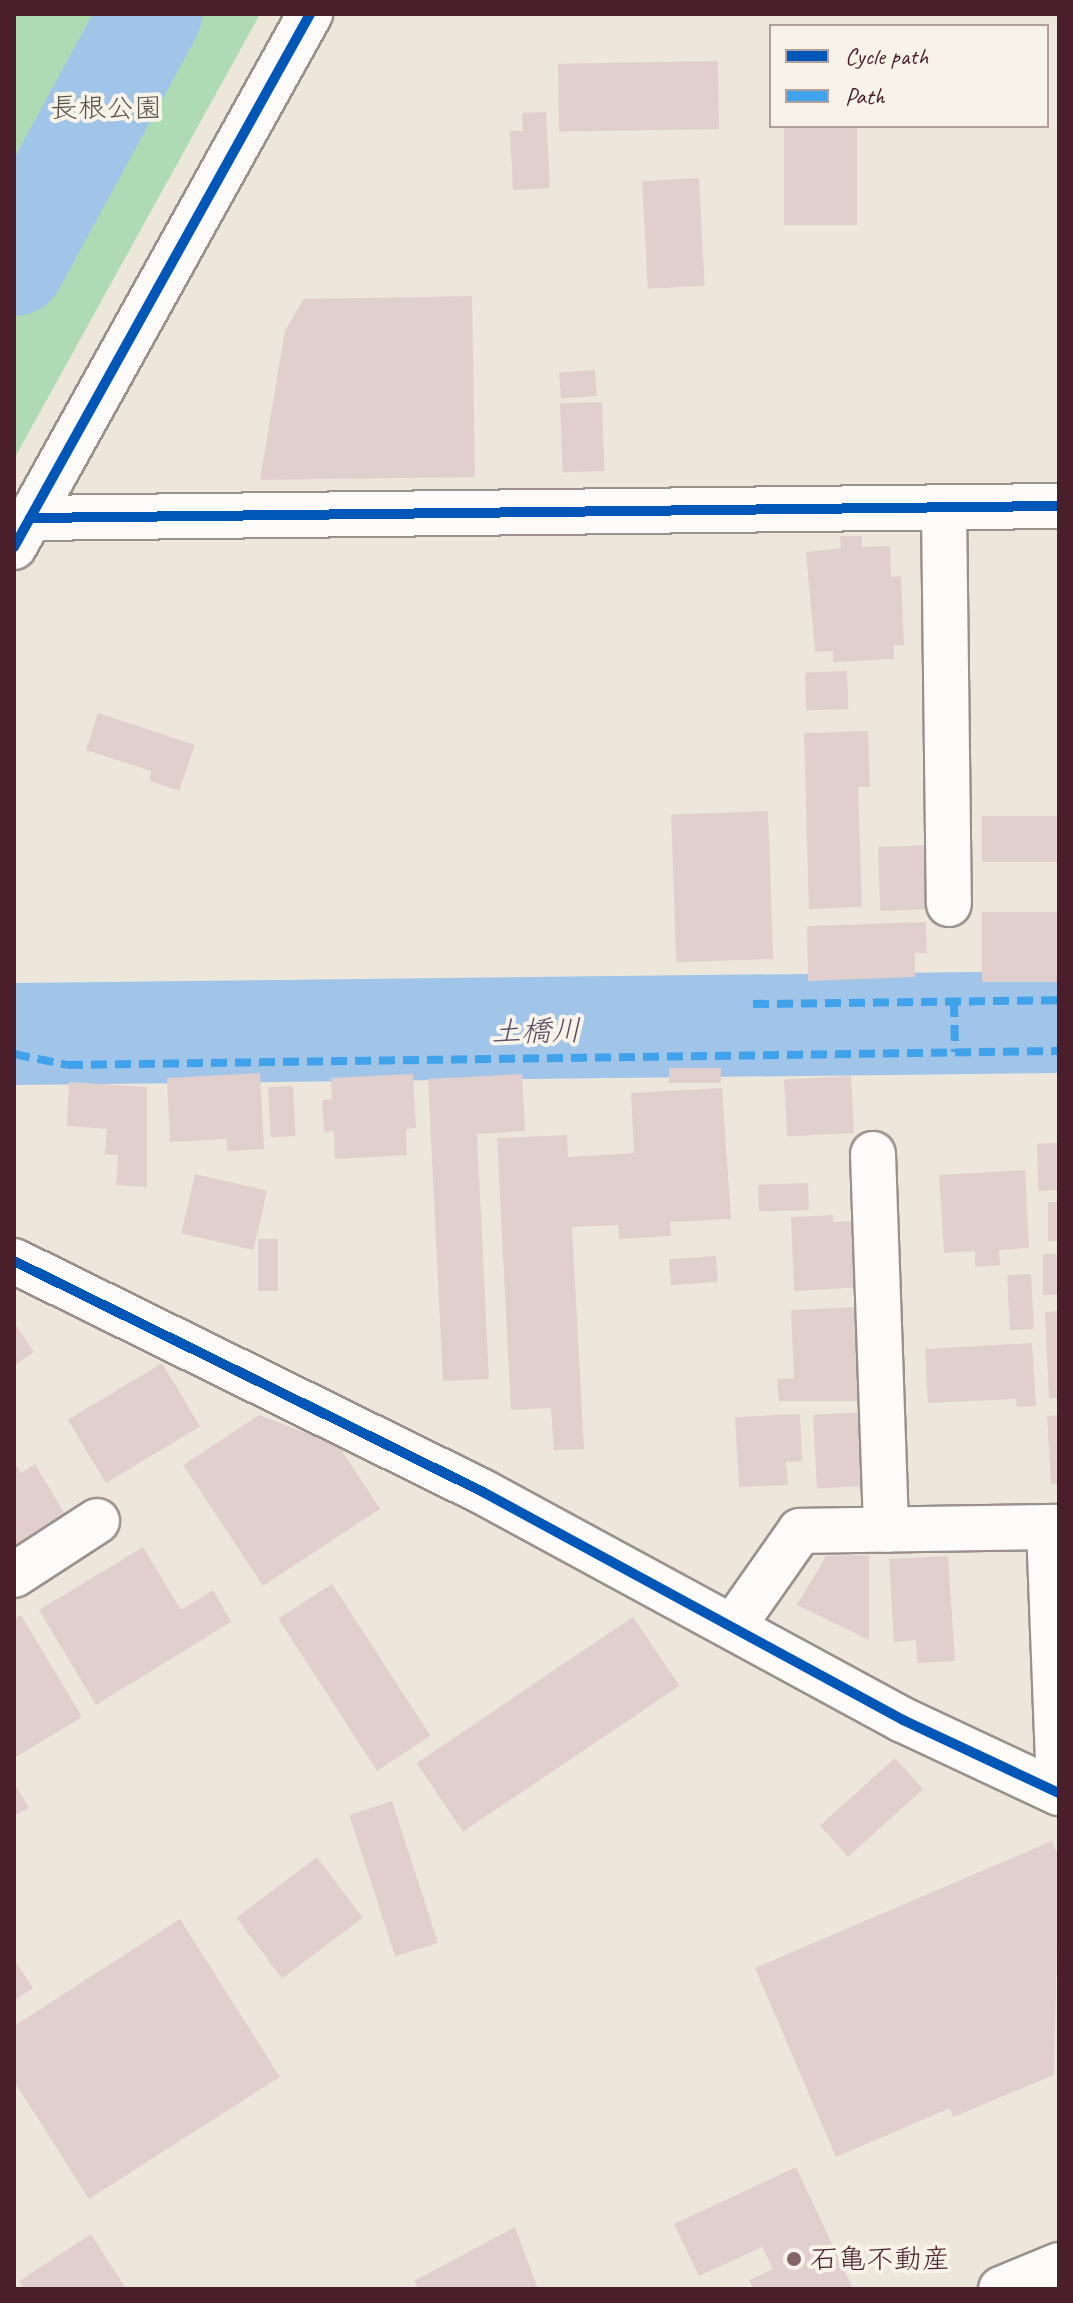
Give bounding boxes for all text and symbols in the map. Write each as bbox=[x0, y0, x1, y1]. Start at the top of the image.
legend bbox=[769, 24, 1049, 128]
text: Cycle path bbox=[845, 41, 928, 71]
text: Path bbox=[845, 81, 885, 111]
park label: 長根公園 bbox=[50, 91, 162, 125]
water label: 土橋川 bbox=[491, 1012, 581, 1050]
place label: 石亀不動産 bbox=[810, 2242, 950, 2276]
marker: 石亀不動産 bbox=[785, 2250, 803, 2268]

